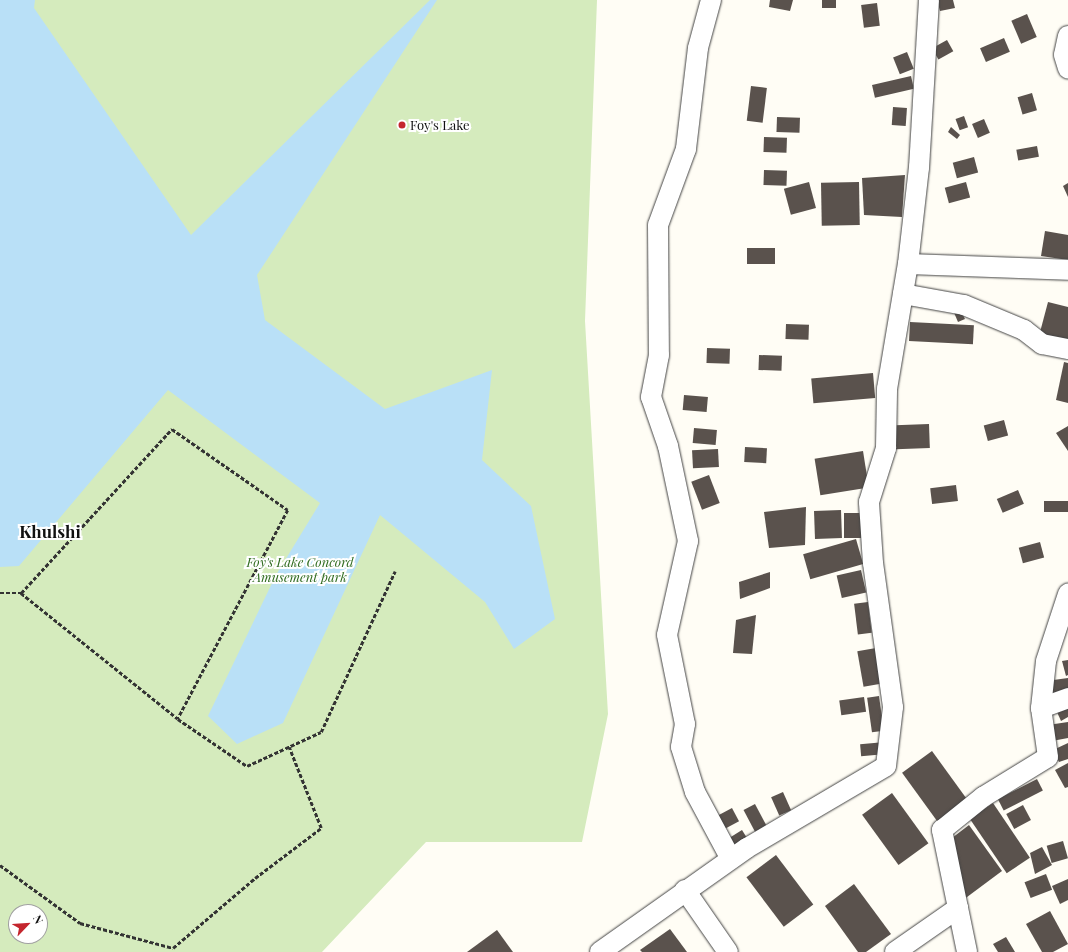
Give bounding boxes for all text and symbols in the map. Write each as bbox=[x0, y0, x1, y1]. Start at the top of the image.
place label: Foy's Lake bbox=[410, 117, 470, 133]
marker: Foy's Lake bbox=[397, 120, 407, 130]
district label: Khulshi bbox=[19, 522, 81, 542]
park label: Foy's Lake Concord Amusement park bbox=[247, 555, 353, 586]
north arrow bbox=[8, 904, 48, 944]
text: N bbox=[30, 912, 47, 926]

